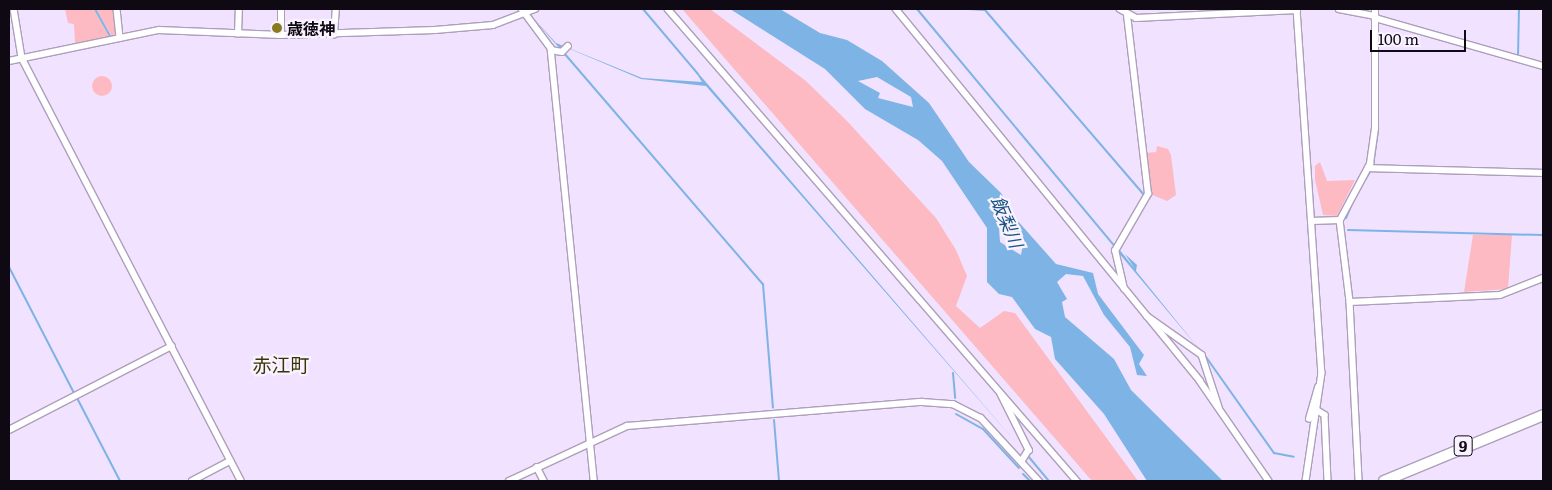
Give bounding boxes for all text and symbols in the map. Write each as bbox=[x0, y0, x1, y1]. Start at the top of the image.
place label: 歳徳神 bbox=[287, 18, 335, 38]
scale bar bbox=[1372, 20, 1468, 52]
marker: 歳徳神 bbox=[271, 22, 283, 34]
text: 100 m bbox=[1378, 27, 1419, 50]
water label: 飯梨川 bbox=[987, 193, 1027, 251]
district label: 赤江町 bbox=[253, 354, 309, 376]
road number: 9 bbox=[1453, 434, 1473, 458]

